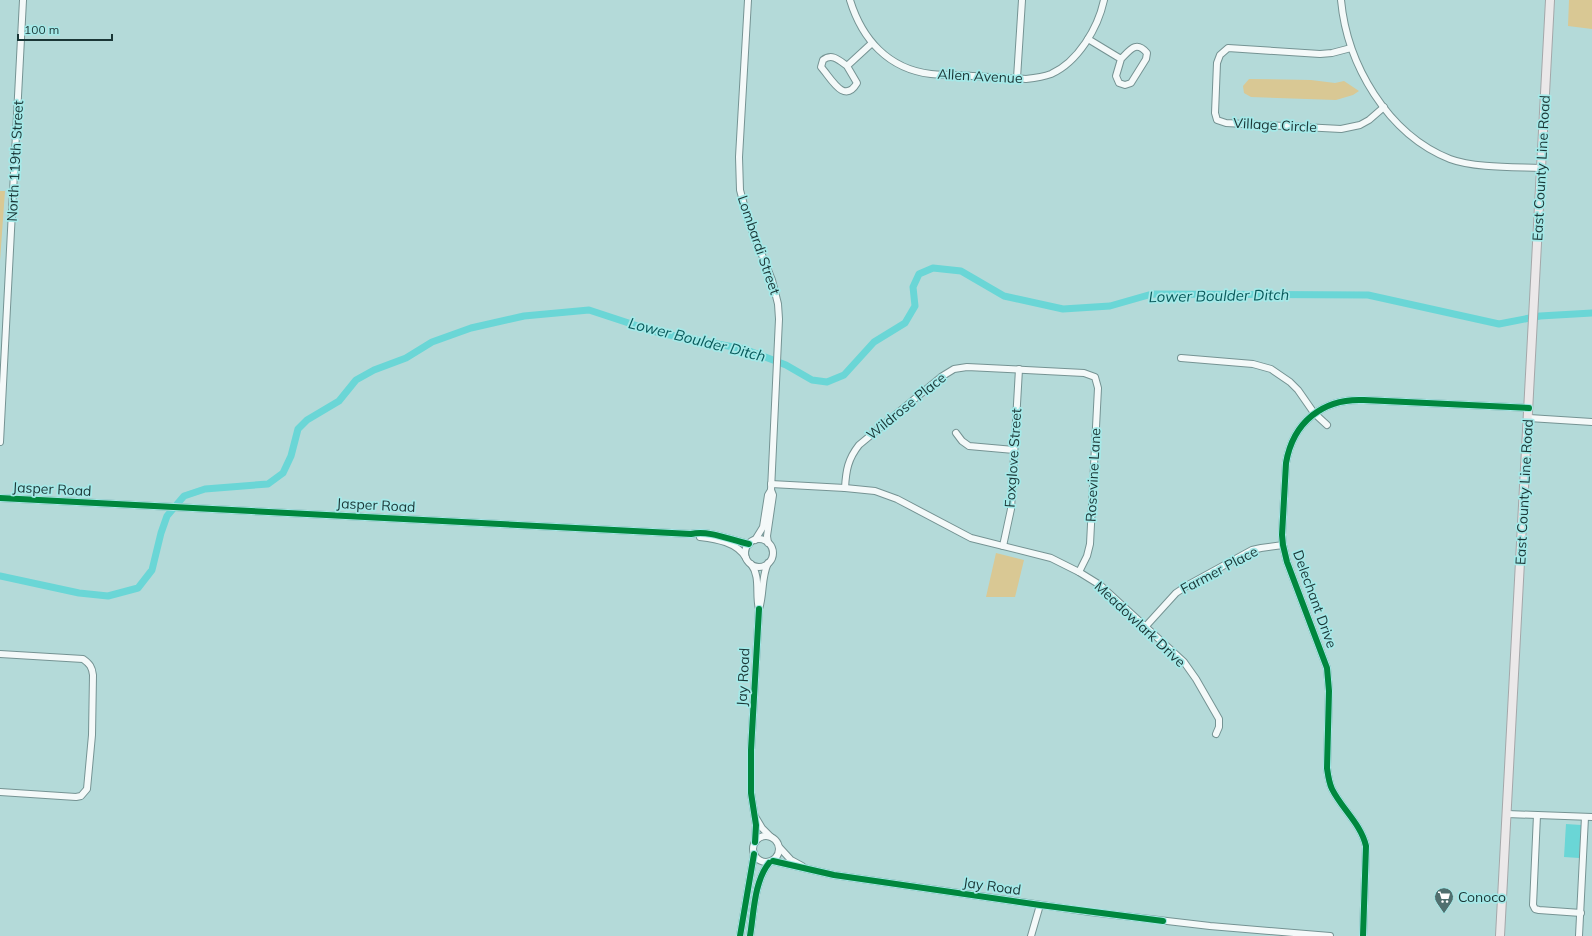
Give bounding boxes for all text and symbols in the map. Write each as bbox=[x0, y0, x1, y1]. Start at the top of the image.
scale bar bbox=[18, 16, 112, 42]
text: 100 m bbox=[24, 22, 59, 37]
street label: Allen Avenue bbox=[937, 65, 1023, 87]
street label: East County Line Road bbox=[1528, 95, 1554, 241]
street label: North 119th Street bbox=[3, 100, 27, 222]
street label: Village Circle bbox=[1233, 114, 1317, 136]
street label: Lombardi Street bbox=[734, 193, 784, 297]
water label: Lower Boulder Ditch bbox=[1148, 285, 1290, 306]
water label: Lower Boulder Ditch bbox=[627, 313, 768, 366]
street label: Wildrose Place bbox=[863, 368, 949, 444]
street label: Foxglove Street bbox=[1001, 408, 1025, 508]
street label: East County Line Road bbox=[1511, 419, 1537, 565]
street label: Rosevine Lane bbox=[1082, 428, 1104, 522]
street label: Jasper Road bbox=[12, 478, 92, 500]
street label: Jasper Road bbox=[336, 494, 416, 516]
street label: Farmer Place bbox=[1177, 542, 1261, 598]
street label: Delechant Drive bbox=[1289, 547, 1341, 651]
street label: Meadowlark Drive bbox=[1091, 577, 1189, 671]
street label: Jay Road bbox=[732, 647, 754, 707]
street label: Jay Road bbox=[962, 873, 1022, 899]
supermarket icon: Conoco bbox=[1433, 886, 1455, 914]
place label: Conoco bbox=[1458, 888, 1506, 906]

